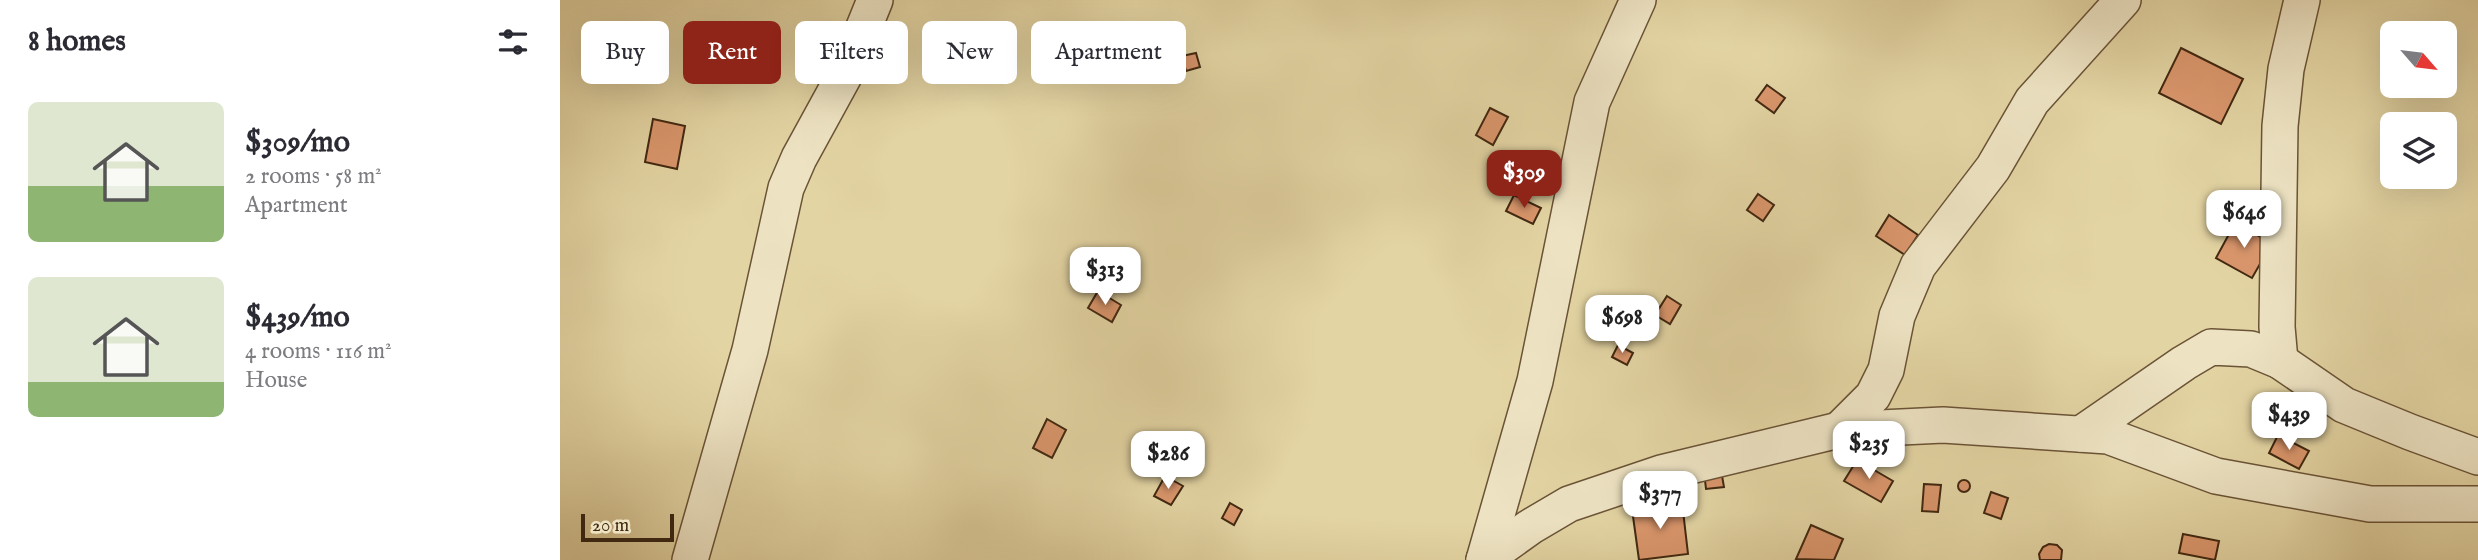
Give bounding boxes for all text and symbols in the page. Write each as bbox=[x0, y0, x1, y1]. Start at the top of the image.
chip: Buy bbox=[581, 21, 669, 84]
chip: Rent bbox=[683, 21, 781, 84]
chip: Filters bbox=[795, 21, 908, 84]
chip: New bbox=[922, 21, 1017, 84]
chip: Apartment bbox=[1031, 21, 1186, 84]
north arrow bbox=[2380, 21, 2457, 98]
map controls bbox=[2380, 21, 2457, 189]
text: 8 homes bbox=[28, 23, 126, 61]
icon: filters bbox=[494, 23, 532, 61]
button: layers bbox=[2380, 112, 2457, 189]
text: $309/mo bbox=[245, 124, 350, 162]
icon: home bbox=[84, 130, 168, 214]
pin: $309 bbox=[1483, 150, 1565, 210]
text: $309 bbox=[1503, 158, 1545, 187]
text: 2 rooms · 58 m² bbox=[245, 162, 382, 191]
pin: $646 bbox=[2203, 190, 2285, 250]
text: Apartment bbox=[245, 191, 348, 220]
text: $646 bbox=[2222, 198, 2266, 227]
pin: $313 bbox=[1064, 247, 1146, 307]
text: $313 bbox=[1086, 255, 1124, 284]
pin: $698 bbox=[1581, 296, 1663, 355]
text: $439/mo bbox=[245, 299, 350, 337]
text: $698 bbox=[1601, 303, 1643, 332]
icon: home bbox=[84, 305, 168, 389]
text: 4 rooms · 116 m² bbox=[245, 337, 392, 366]
text: House bbox=[245, 366, 307, 395]
pin: $439 bbox=[2248, 392, 2330, 452]
text: $439 bbox=[2268, 400, 2310, 429]
pin: $235 bbox=[1828, 421, 1910, 481]
text: $235 bbox=[1849, 429, 1889, 458]
pin: $286 bbox=[1127, 432, 1209, 491]
text: $286 bbox=[1147, 439, 1189, 468]
pin: $377 bbox=[1619, 472, 1701, 531]
text: $377 bbox=[1639, 479, 1681, 508]
scale bar bbox=[581, 511, 674, 543]
text: 20 m bbox=[592, 514, 629, 538]

